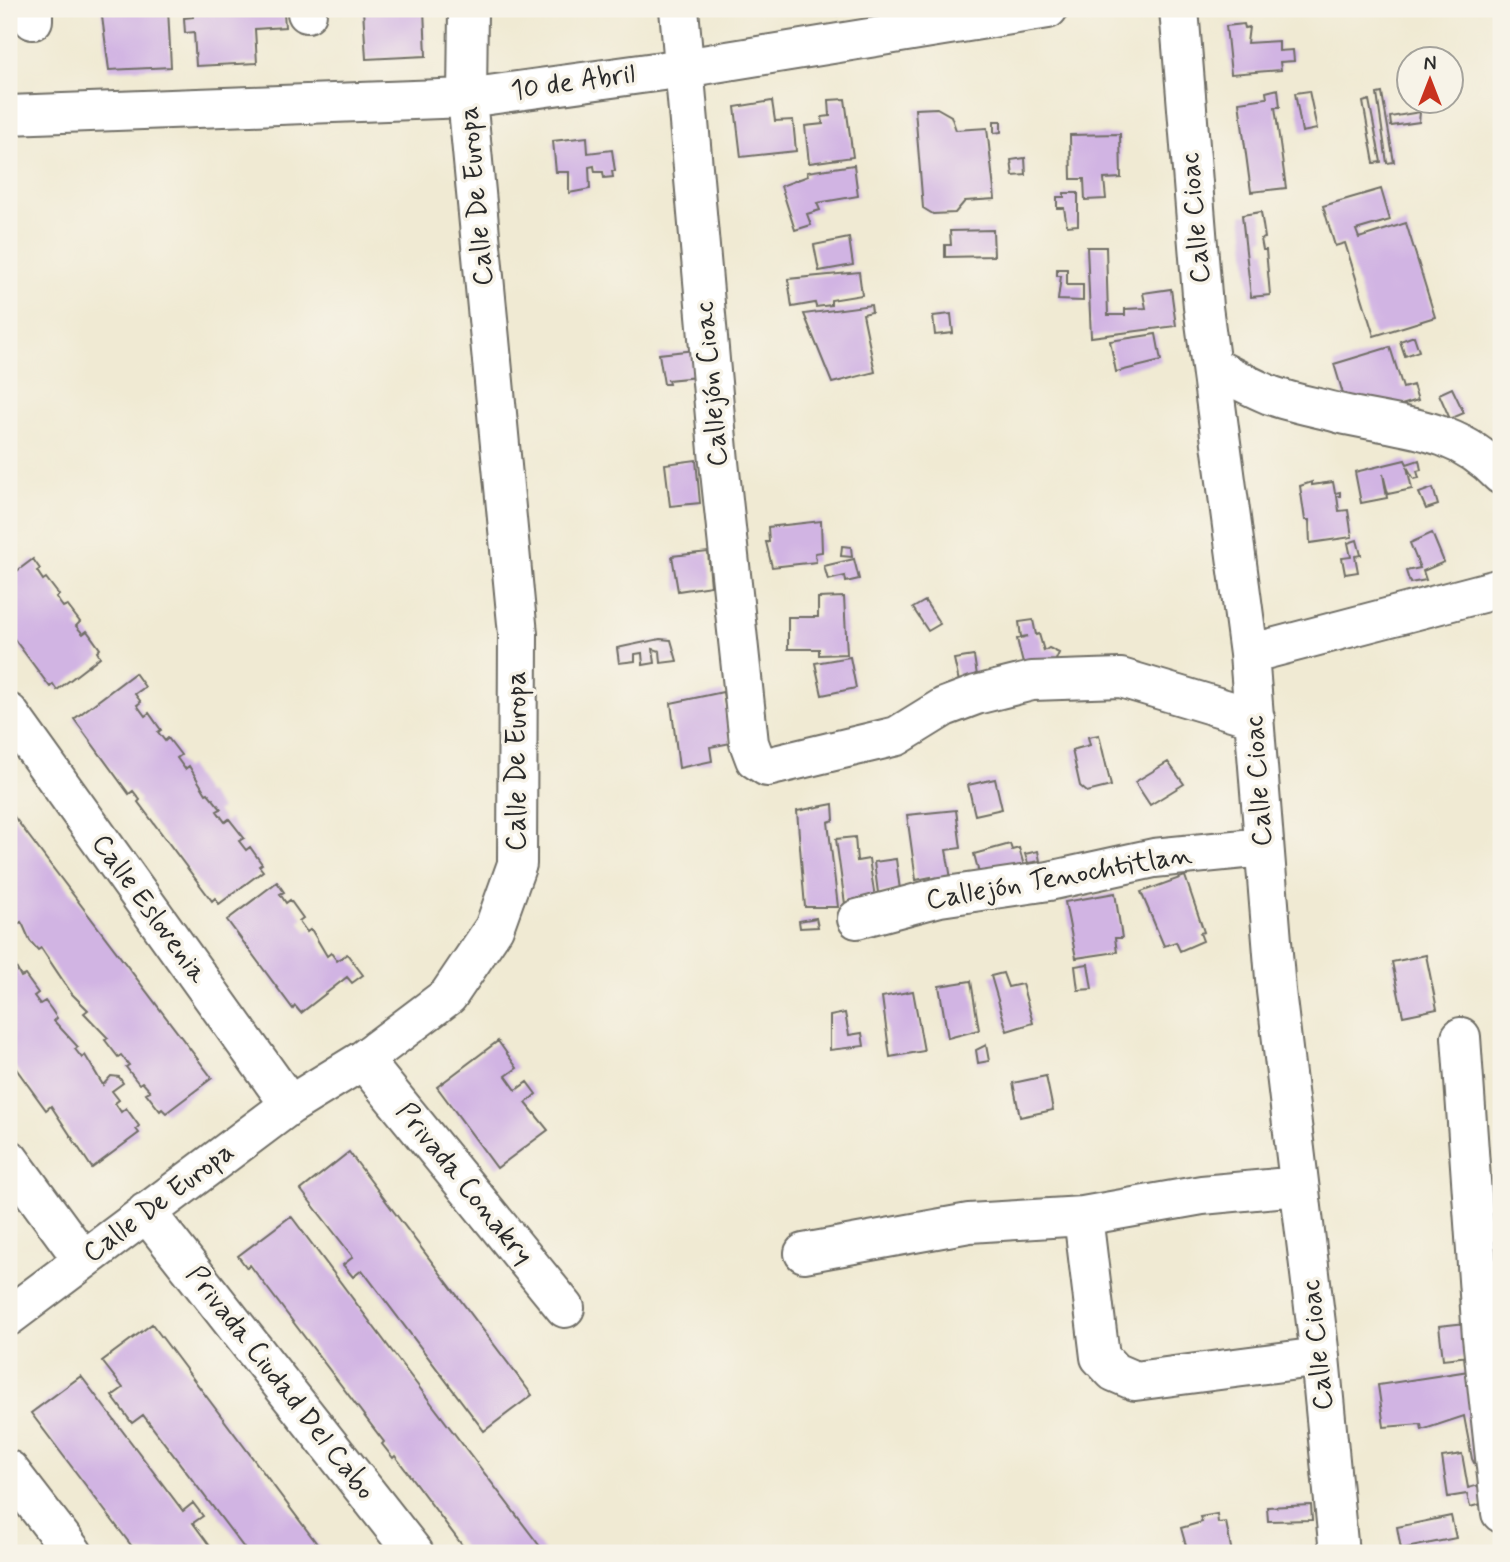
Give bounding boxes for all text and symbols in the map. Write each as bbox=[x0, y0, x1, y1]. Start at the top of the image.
north arrow bbox=[1394, 46, 1464, 116]
text: N bbox=[1424, 52, 1436, 77]
street label: 10 de Abril bbox=[508, 56, 638, 110]
street label: Calle De Europa bbox=[451, 104, 503, 288]
street label: Calle Cioac bbox=[1172, 151, 1220, 285]
street label: Callejón Cioac bbox=[686, 300, 738, 468]
street label: Calle De Europa bbox=[499, 671, 536, 851]
street label: Calle Cioac bbox=[1236, 714, 1282, 848]
street label: Calle Eslovenia bbox=[82, 827, 216, 991]
street label: Callejón Tenochtitlan bbox=[923, 836, 1195, 920]
street label: Privada Conakry bbox=[387, 1095, 541, 1273]
street label: Calle De Europa bbox=[76, 1134, 242, 1272]
street label: Privada Ciudad Del Cabo bbox=[177, 1258, 383, 1508]
street label: Calle Cioac bbox=[1293, 1278, 1343, 1412]

